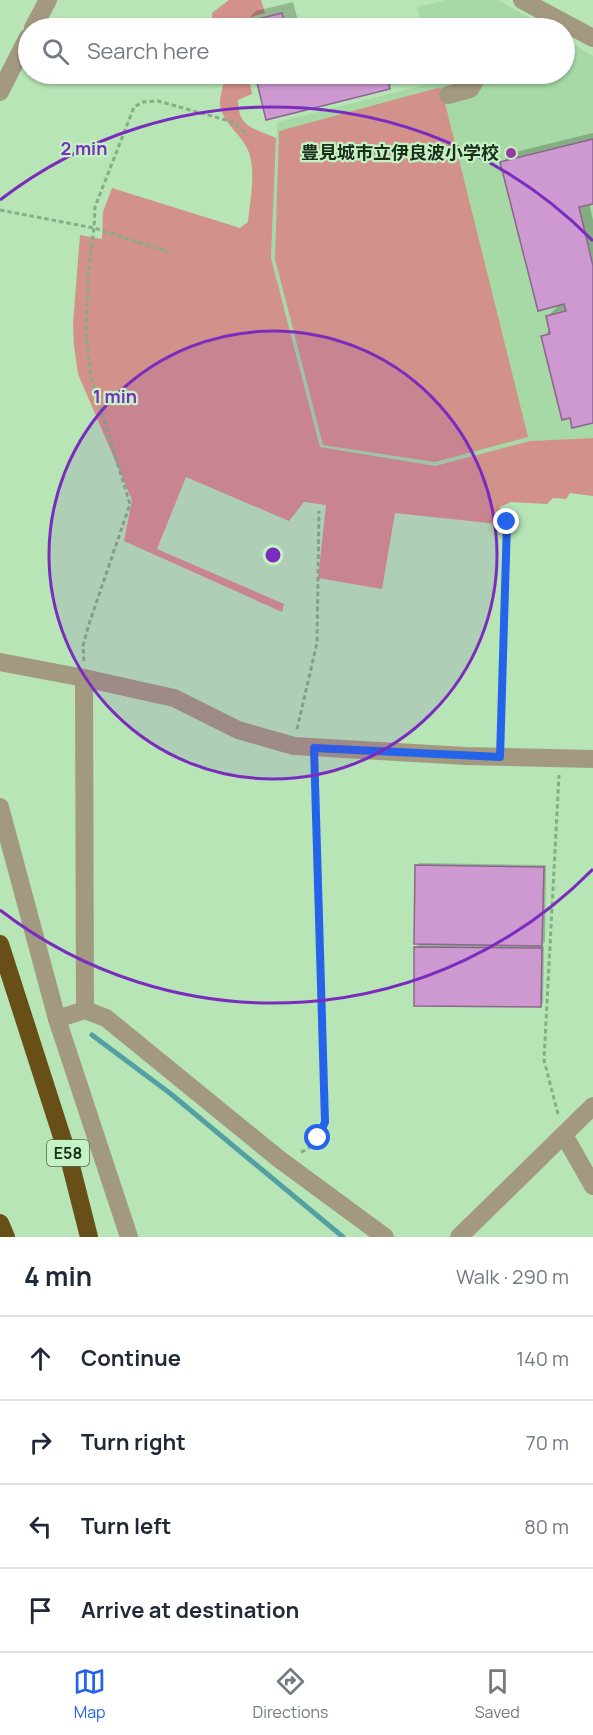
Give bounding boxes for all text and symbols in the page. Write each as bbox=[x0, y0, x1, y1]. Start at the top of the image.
search box bbox=[18, 18, 575, 84]
icon: search bbox=[39, 35, 72, 68]
text: Search here bbox=[87, 36, 209, 66]
text: 2 min bbox=[61, 136, 107, 160]
place label: 豊見城市立伊良波小学校 bbox=[301, 140, 499, 164]
marker: 豊見城市立伊良波小学校 bbox=[504, 146, 518, 160]
text: 1 min bbox=[93, 384, 137, 408]
route end bbox=[493, 508, 519, 534]
centre of rings bbox=[263, 545, 283, 565]
route start bbox=[304, 1124, 330, 1150]
road number: E58 bbox=[47, 1140, 89, 1166]
text: 4 min bbox=[24, 1258, 92, 1294]
text: Walk · 290 m bbox=[456, 1263, 569, 1290]
icon: ahead bbox=[24, 1342, 57, 1375]
text: Continue bbox=[81, 1343, 181, 1373]
text: 140 m bbox=[516, 1345, 569, 1372]
icon: right bbox=[24, 1426, 57, 1459]
text: Turn right bbox=[81, 1427, 186, 1457]
text: 70 m bbox=[526, 1429, 569, 1456]
icon: left bbox=[24, 1510, 57, 1543]
text: Turn left bbox=[81, 1511, 171, 1541]
text: 80 m bbox=[524, 1513, 569, 1540]
icon: arrive bbox=[24, 1594, 57, 1627]
text: Arrive at destination bbox=[81, 1595, 299, 1625]
tab: Map bbox=[73, 1665, 106, 1723]
tab: Directions bbox=[253, 1665, 328, 1723]
tab: Saved bbox=[475, 1665, 520, 1723]

